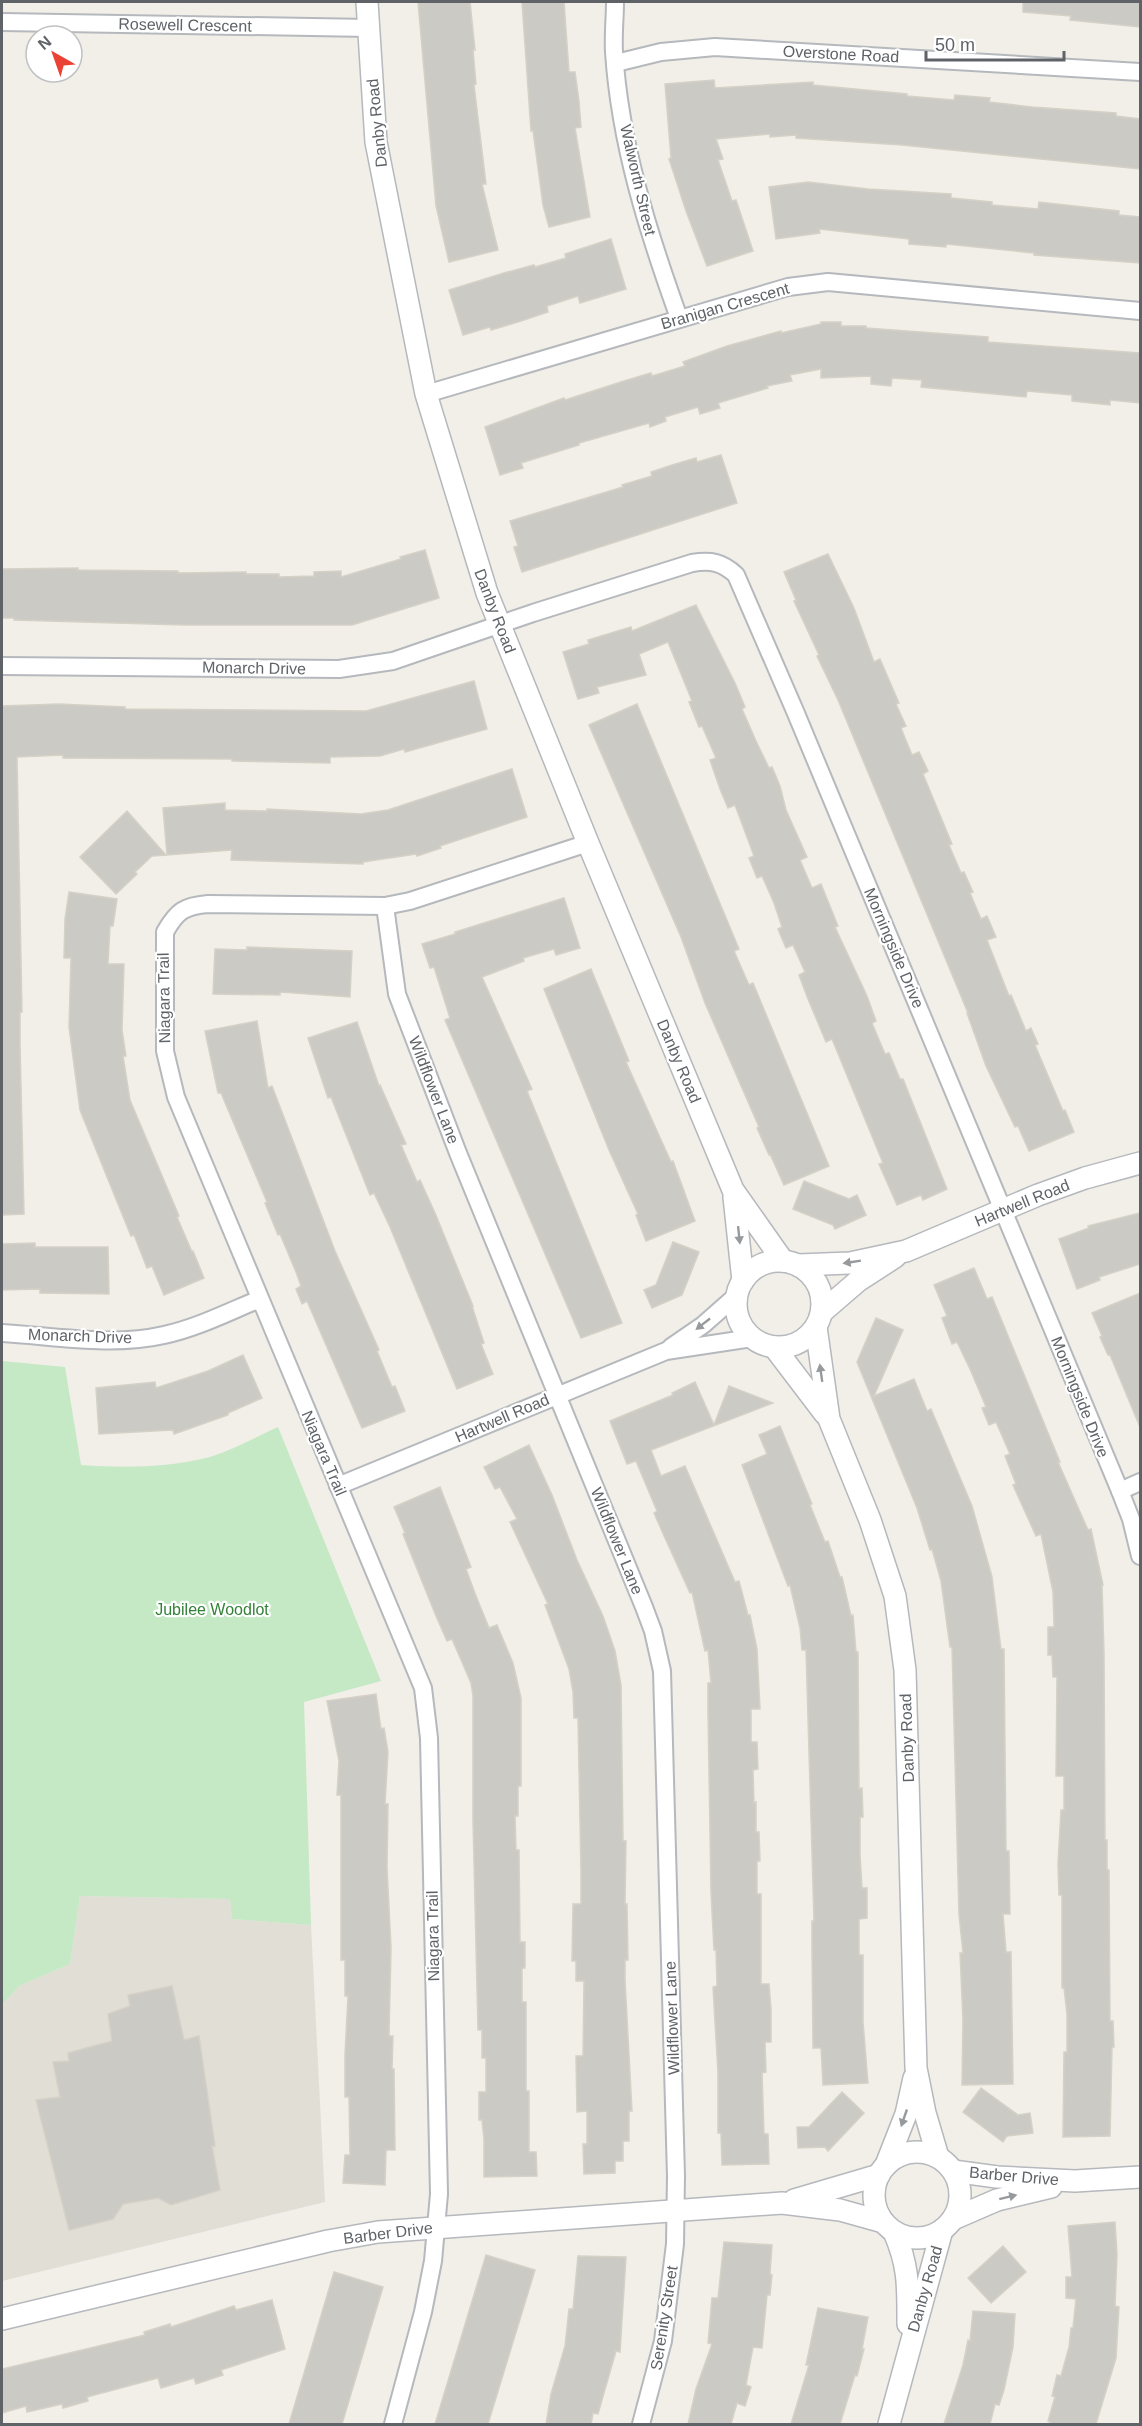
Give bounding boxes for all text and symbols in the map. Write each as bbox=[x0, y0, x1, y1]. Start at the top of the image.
street label: Rosewell Crescent bbox=[118, 15, 252, 35]
north arrow bbox=[24, 24, 84, 84]
scale bar bbox=[926, 24, 1064, 62]
text: N bbox=[35, 33, 55, 53]
text: 50 m bbox=[935, 35, 975, 55]
street label: Overstone Road bbox=[782, 42, 900, 66]
street label: Danby Road bbox=[364, 78, 390, 168]
street label: Walworth Street bbox=[617, 123, 659, 238]
street label: Branigan Crescent bbox=[659, 279, 792, 332]
street label: Danby Road bbox=[471, 566, 519, 656]
street label: Monarch Drive bbox=[202, 659, 306, 677]
street label: Morningside Drive bbox=[861, 885, 927, 1011]
street label: Niagara Trail bbox=[155, 953, 173, 1043]
street label: Danby Road bbox=[654, 1017, 704, 1105]
street label: Wildflower Lane bbox=[406, 1034, 462, 1146]
street label: Hartwell Road bbox=[972, 1176, 1072, 1230]
one-way arrow bbox=[734, 1226, 744, 1245]
one-way arrow bbox=[843, 1257, 862, 1266]
one-way arrow bbox=[695, 1318, 710, 1330]
street label: Monarch Drive bbox=[28, 1326, 132, 1346]
street label: Morningside Drive bbox=[1048, 1334, 1112, 1460]
one-way arrow bbox=[817, 1364, 826, 1383]
street label: Hartwell Road bbox=[452, 1391, 552, 1445]
street label: Niagara Trail bbox=[298, 1408, 350, 1498]
street label: Wildflower Lane bbox=[588, 1485, 646, 1597]
park label: Jubilee Woodlot bbox=[155, 1601, 269, 1618]
street label: Danby Road bbox=[897, 1693, 917, 1783]
street label: Niagara Trail bbox=[424, 1891, 442, 1981]
street label: Wildflower Lane bbox=[662, 1961, 682, 2075]
one-way arrow bbox=[899, 2109, 909, 2127]
street label: Barber Drive bbox=[969, 2164, 1060, 2188]
one-way arrow bbox=[999, 2192, 1017, 2202]
street label: Barber Drive bbox=[342, 2219, 434, 2247]
street label: Danby Road bbox=[905, 2244, 945, 2334]
street label: Serenity Street bbox=[647, 2264, 681, 2372]

